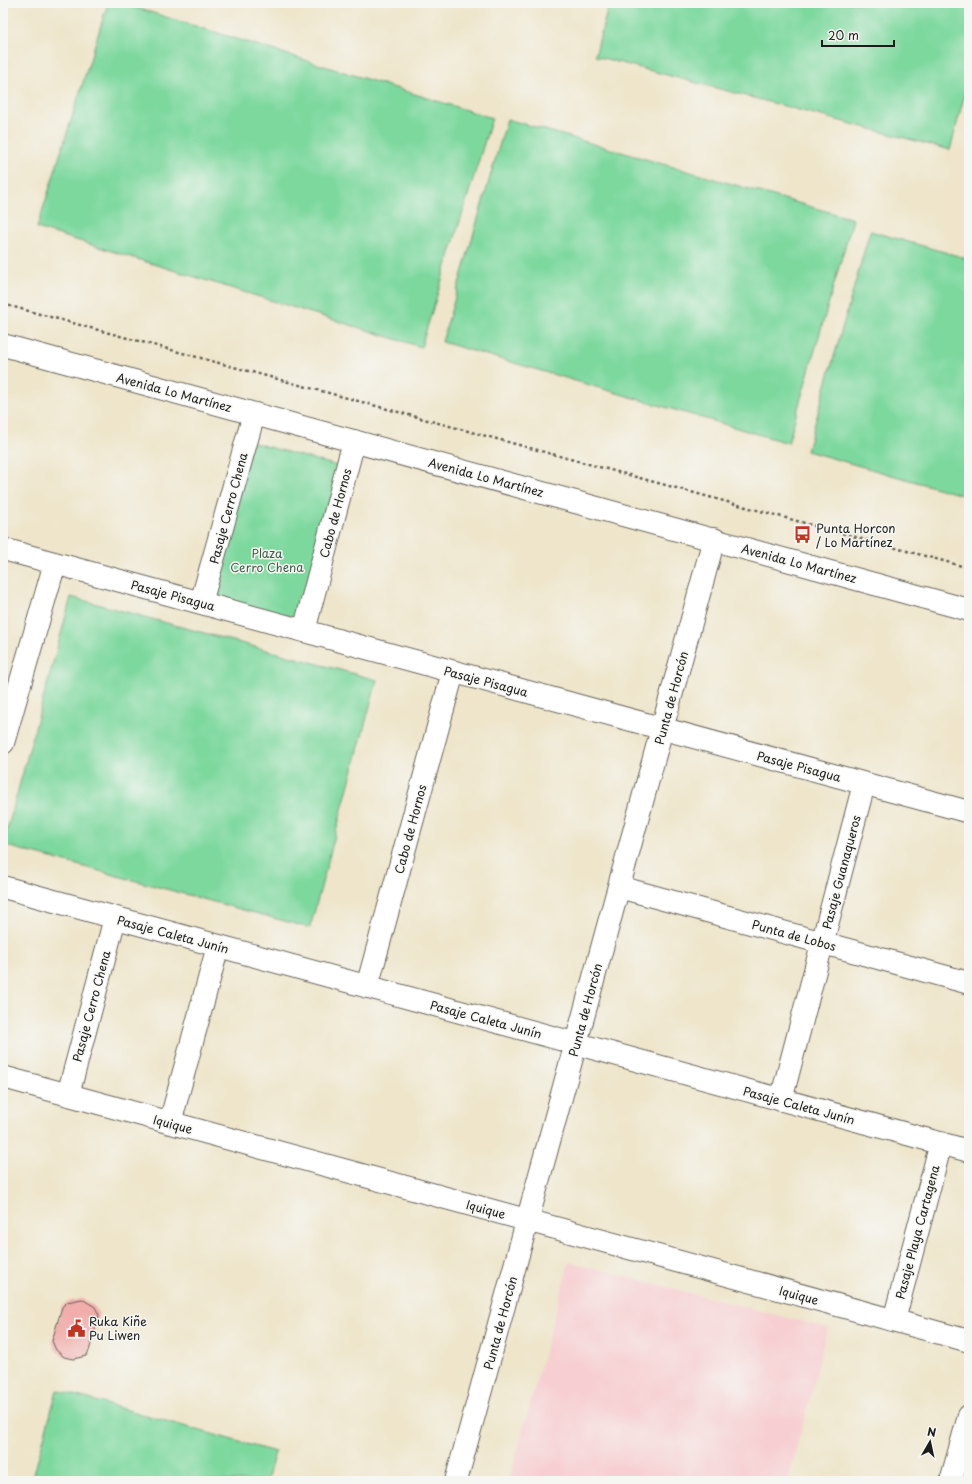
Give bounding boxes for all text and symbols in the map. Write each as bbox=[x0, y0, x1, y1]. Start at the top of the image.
scale bar bbox=[822, 22, 894, 48]
text: 20 m bbox=[828, 26, 859, 44]
street label: Avenida Lo Martínez bbox=[114, 368, 234, 416]
street label: Pasaje Cerro Chena bbox=[204, 450, 252, 566]
street label: Avenida Lo Martínez bbox=[426, 453, 546, 501]
street label: Cabo de Hornos bbox=[314, 466, 356, 560]
place label: Punta Horcon / Lo Martínez bbox=[816, 519, 896, 551]
bus stop icon: Punta Horcon / Lo Martínez bbox=[793, 525, 813, 545]
street label: Avenida Lo Martínez bbox=[739, 539, 859, 587]
park label: Plaza Cerro Chena bbox=[230, 544, 304, 576]
street label: Pasaje Pisagua bbox=[129, 575, 217, 615]
street label: Punta de Horcón bbox=[650, 649, 692, 747]
street label: Pasaje Pisagua bbox=[442, 661, 530, 701]
street label: Pasaje Pisagua bbox=[755, 746, 843, 786]
street label: Cabo de Hornos bbox=[389, 782, 431, 876]
street label: Pasaje Guanaqueros bbox=[817, 812, 865, 931]
street label: Pasaje Caleta Junín bbox=[115, 910, 231, 958]
street label: Punta de Lobos bbox=[750, 915, 839, 955]
street label: Pasaje Cerro Chena bbox=[67, 948, 115, 1064]
street label: Punta de Horcón bbox=[564, 961, 606, 1059]
street label: Pasaje Caleta Junín bbox=[428, 995, 544, 1043]
street label: Pasaje Caleta Junín bbox=[741, 1081, 857, 1129]
street label: Iquique bbox=[151, 1110, 195, 1138]
street label: Pasaje Playa Cartagena bbox=[890, 1162, 944, 1301]
street label: Iquique bbox=[464, 1195, 508, 1223]
street label: Punta de Horcón bbox=[479, 1274, 521, 1372]
street label: Iquique bbox=[777, 1281, 821, 1309]
place label: Ruka Kiñe Pu Liwen bbox=[89, 1312, 147, 1344]
public building icon: Ruka Kiñe Pu Liwen bbox=[66, 1318, 86, 1338]
north arrow bbox=[910, 1422, 950, 1462]
text: N bbox=[926, 1423, 938, 1441]

